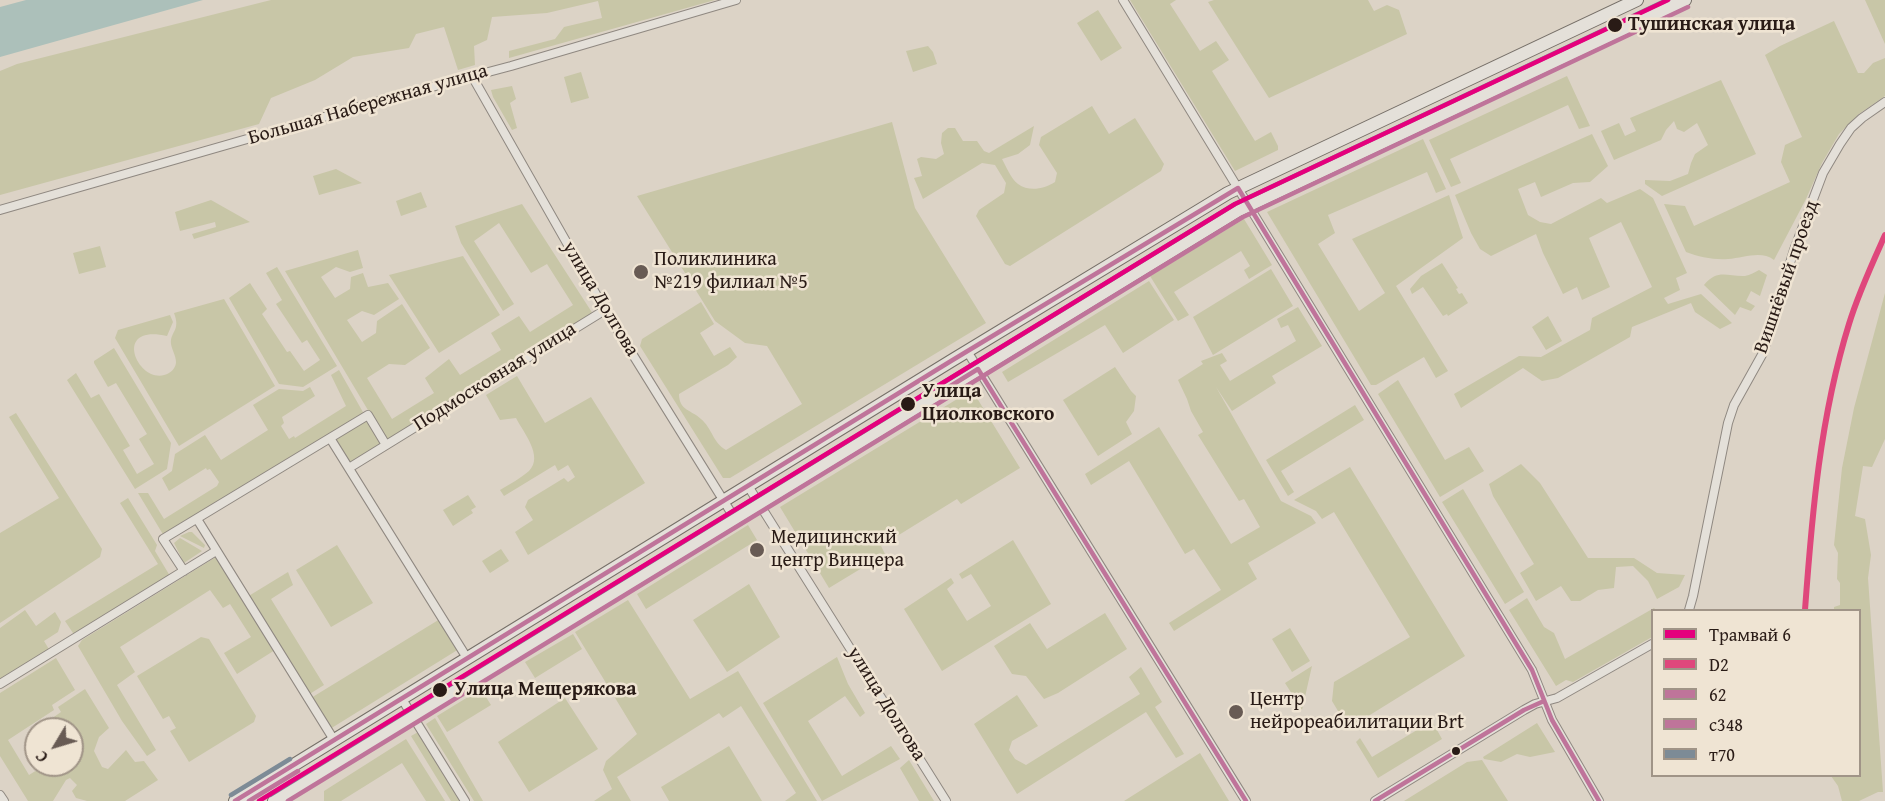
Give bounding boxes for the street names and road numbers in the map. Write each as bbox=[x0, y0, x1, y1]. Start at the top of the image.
street label: Большая Набережная улица bbox=[245, 59, 491, 151]
street label: Вишнёвый проезд bbox=[1750, 197, 1824, 357]
street label: улица Долгова bbox=[556, 237, 644, 361]
street label: Подмосковная улица bbox=[409, 317, 581, 437]
street label: улица Долгова bbox=[841, 642, 931, 766]

